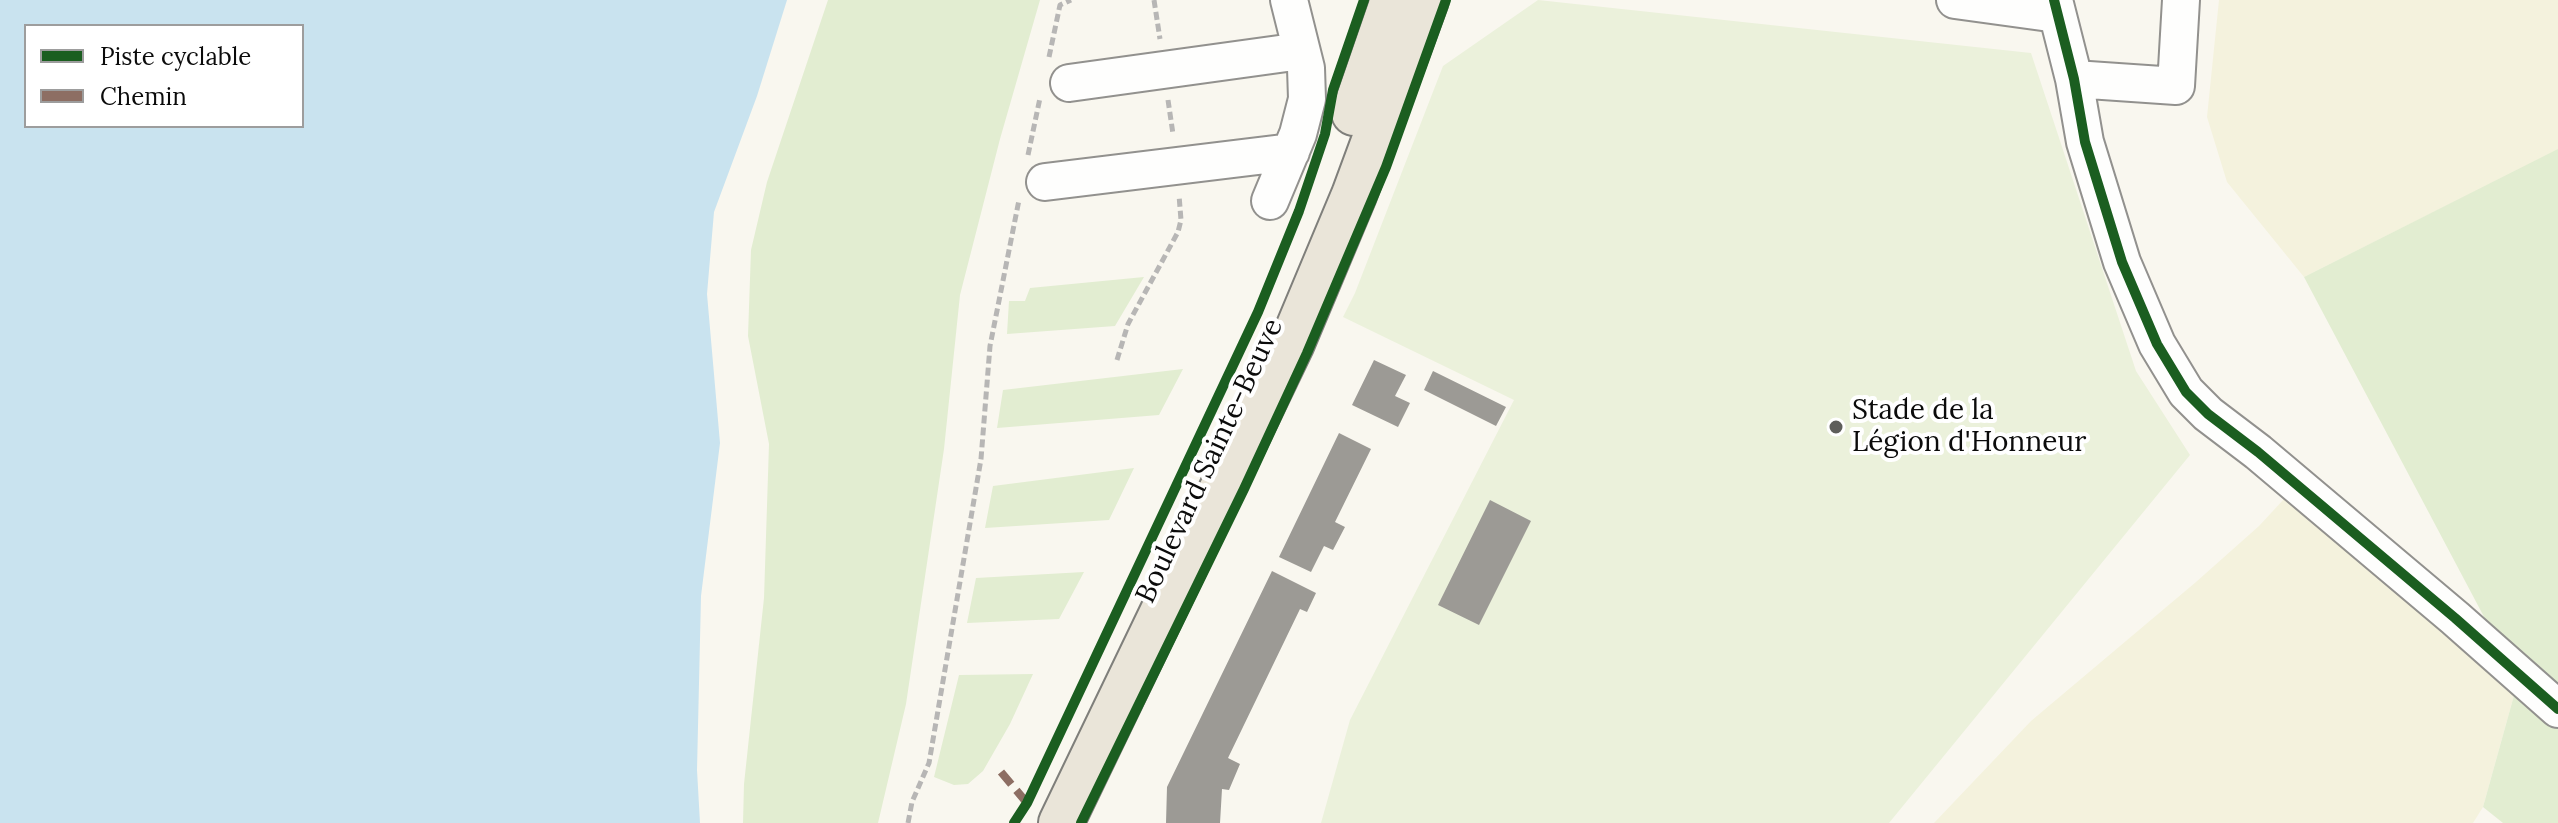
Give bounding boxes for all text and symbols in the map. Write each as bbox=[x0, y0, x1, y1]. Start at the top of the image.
legend bbox=[24, 24, 304, 128]
text: Piste cyclable bbox=[100, 41, 251, 72]
text: Chemin bbox=[100, 81, 187, 112]
street label: Boulevard Sainte-Beuve bbox=[1129, 313, 1291, 609]
place label: Stade de la Légion d'Honneur bbox=[1852, 394, 2086, 460]
marker: Stade de la Légion d'Honneur bbox=[1827, 418, 1845, 436]

